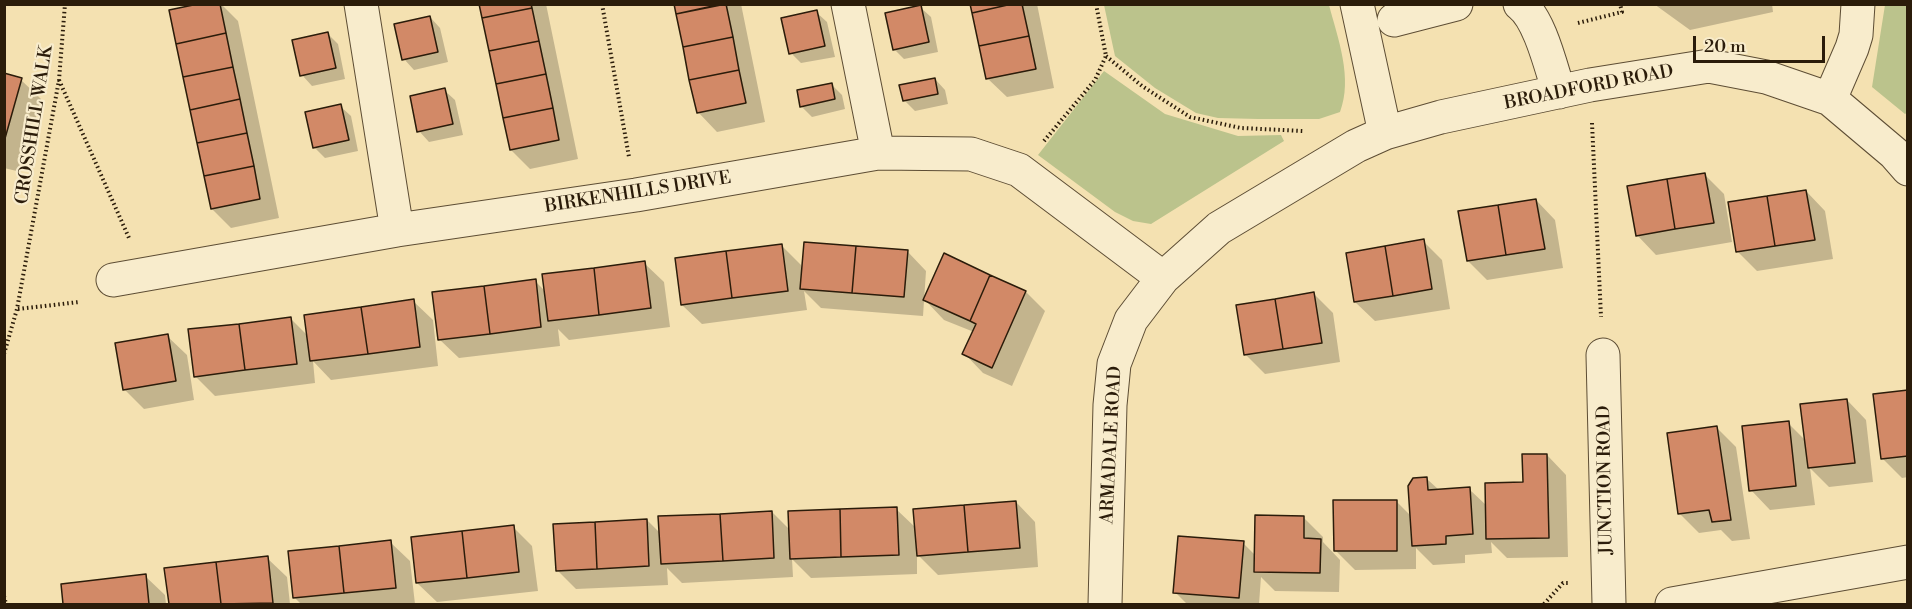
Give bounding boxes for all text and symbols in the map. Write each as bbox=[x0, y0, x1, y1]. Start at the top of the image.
scale bar bbox=[1696, 24, 1828, 62]
text: 20 m bbox=[1704, 35, 1746, 58]
street label: CROSSHILL WALK bbox=[12, 44, 58, 206]
street label: BROADFORD ROAD bbox=[1502, 61, 1676, 115]
street label: BIRKENHILLS DRIVE bbox=[543, 168, 733, 218]
street label: ARMADALE ROAD bbox=[1097, 365, 1127, 525]
street label: JUNCTION ROAD bbox=[1594, 405, 1618, 555]

